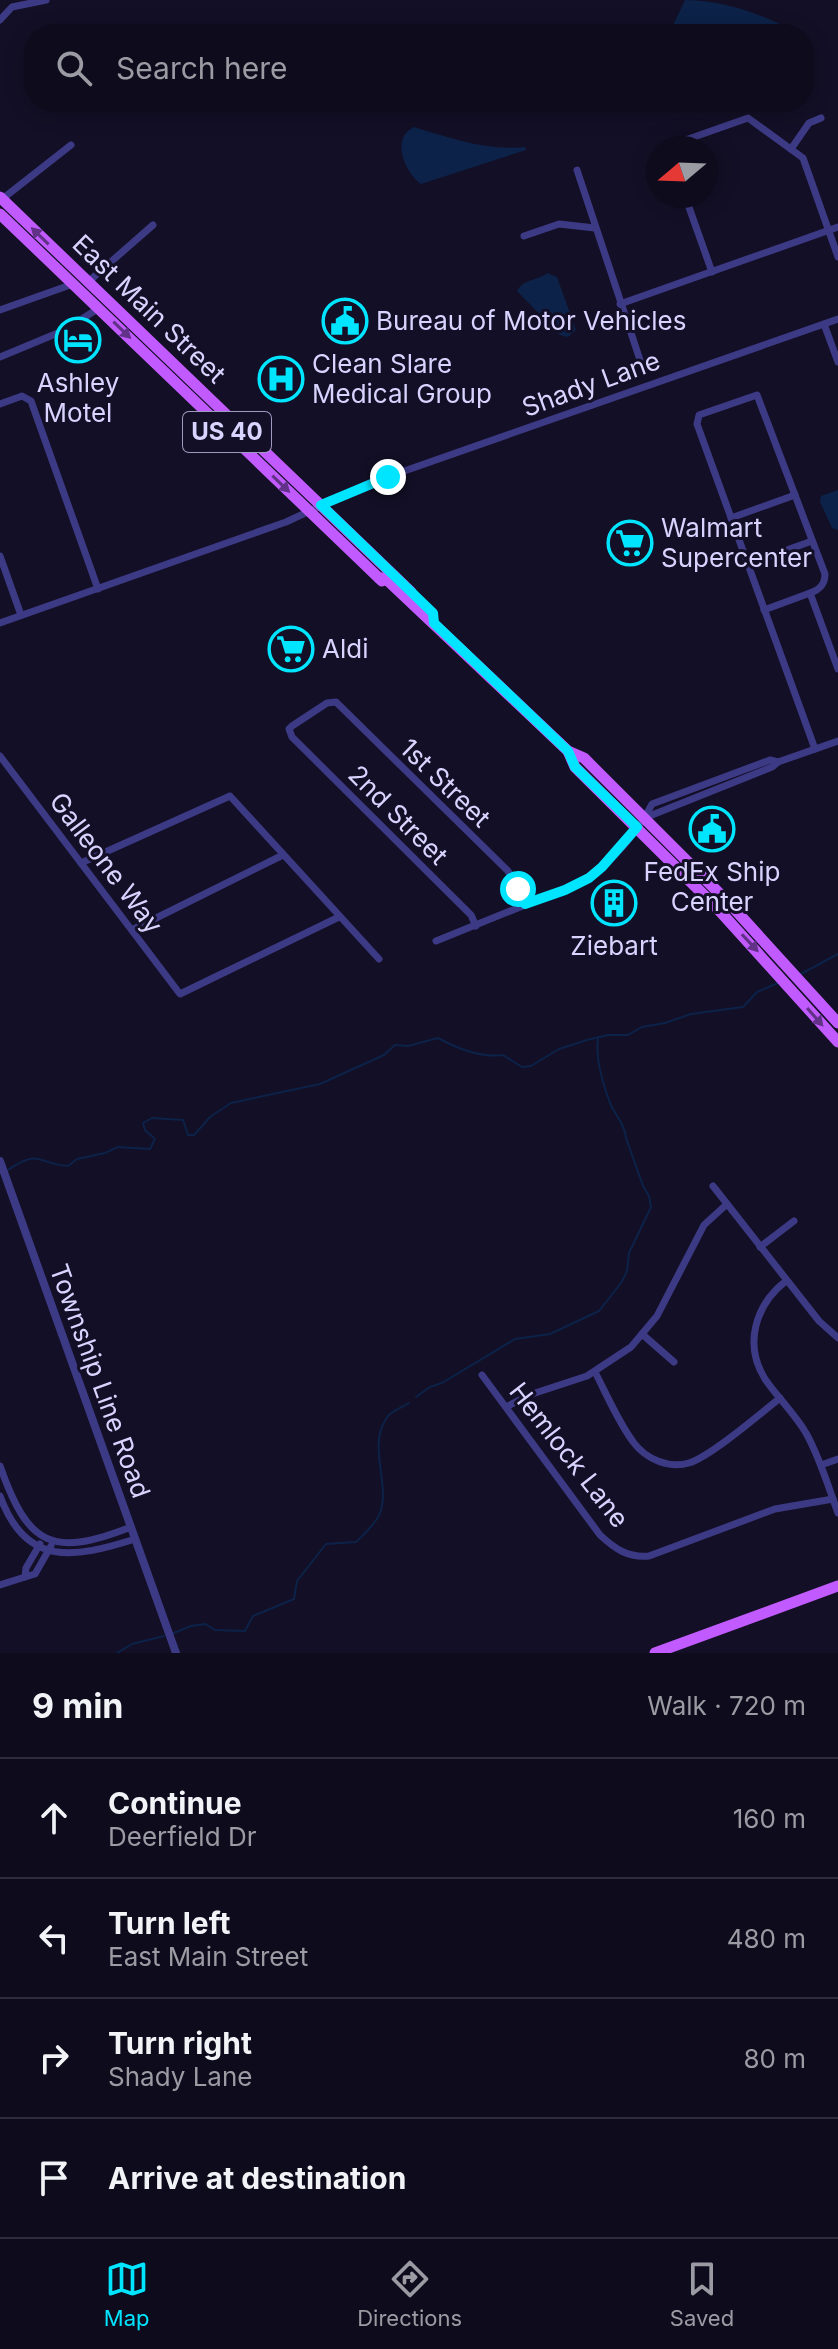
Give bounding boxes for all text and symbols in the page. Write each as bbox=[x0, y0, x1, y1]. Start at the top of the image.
search box bbox=[24, 24, 814, 112]
icon: search bbox=[52, 46, 96, 90]
text: Search here bbox=[116, 50, 288, 86]
north arrow bbox=[646, 136, 718, 208]
one-way arrow bbox=[31, 227, 50, 245]
street label: East Main Street bbox=[67, 228, 232, 389]
public building icon: Bureau of Motor Vehicles bbox=[321, 297, 369, 345]
place label: Bureau of Motor Vehicles bbox=[376, 305, 686, 336]
hotel icon: Ashley Motel bbox=[54, 316, 102, 364]
one-way arrow bbox=[112, 321, 131, 339]
street label: Shady Lane bbox=[518, 344, 664, 423]
place label: Clean Slare Medical Group bbox=[312, 348, 492, 409]
hospital icon: Clean Slare Medical Group bbox=[257, 355, 305, 403]
place label: Ashley Motel bbox=[37, 367, 119, 428]
road number: US 40 bbox=[183, 412, 271, 452]
route end bbox=[370, 459, 406, 495]
one-way arrow bbox=[272, 475, 291, 493]
place label: Walmart Supercenter bbox=[661, 512, 812, 573]
supermarket icon: Walmart Supercenter bbox=[606, 519, 654, 567]
supermarket icon: Aldi bbox=[267, 625, 315, 673]
place label: Aldi bbox=[322, 633, 368, 664]
street label: 1st Street bbox=[394, 732, 497, 833]
street label: 2nd Street bbox=[342, 758, 455, 871]
street label: Galleone Way bbox=[43, 786, 169, 939]
public building icon: FedEx Ship Center bbox=[688, 805, 736, 853]
place label: FedEx Ship Center bbox=[644, 856, 780, 917]
route start bbox=[500, 871, 536, 907]
building icon: Ziebart bbox=[590, 879, 638, 927]
place label: Ziebart bbox=[570, 930, 658, 961]
one-way arrow bbox=[741, 934, 759, 953]
one-way arrow bbox=[806, 1007, 824, 1026]
street label: Township Line Road bbox=[44, 1260, 157, 1502]
street label: Hemlock Lane bbox=[503, 1376, 636, 1533]
text: 9 min bbox=[32, 1685, 124, 1726]
text: Walk · 720 m bbox=[647, 1690, 806, 1721]
text: Continue bbox=[108, 1785, 242, 1821]
icon: ahead bbox=[32, 1796, 76, 1840]
text: 160 m bbox=[733, 1803, 806, 1834]
text: Deerfield Dr bbox=[108, 1821, 256, 1852]
text: Turn left bbox=[108, 1905, 230, 1941]
icon: left bbox=[32, 1916, 76, 1960]
text: 480 m bbox=[727, 1923, 806, 1954]
text: East Main Street bbox=[108, 1941, 308, 1972]
text: Turn right bbox=[108, 2025, 252, 2061]
icon: right bbox=[32, 2036, 76, 2080]
text: 80 m bbox=[743, 2043, 806, 2074]
text: Shady Lane bbox=[108, 2061, 252, 2092]
icon: arrive bbox=[32, 2156, 76, 2200]
text: Arrive at destination bbox=[108, 2160, 406, 2196]
tab: Map bbox=[104, 2257, 150, 2331]
tab: Directions bbox=[357, 2257, 462, 2331]
tab: Saved bbox=[670, 2257, 734, 2331]

